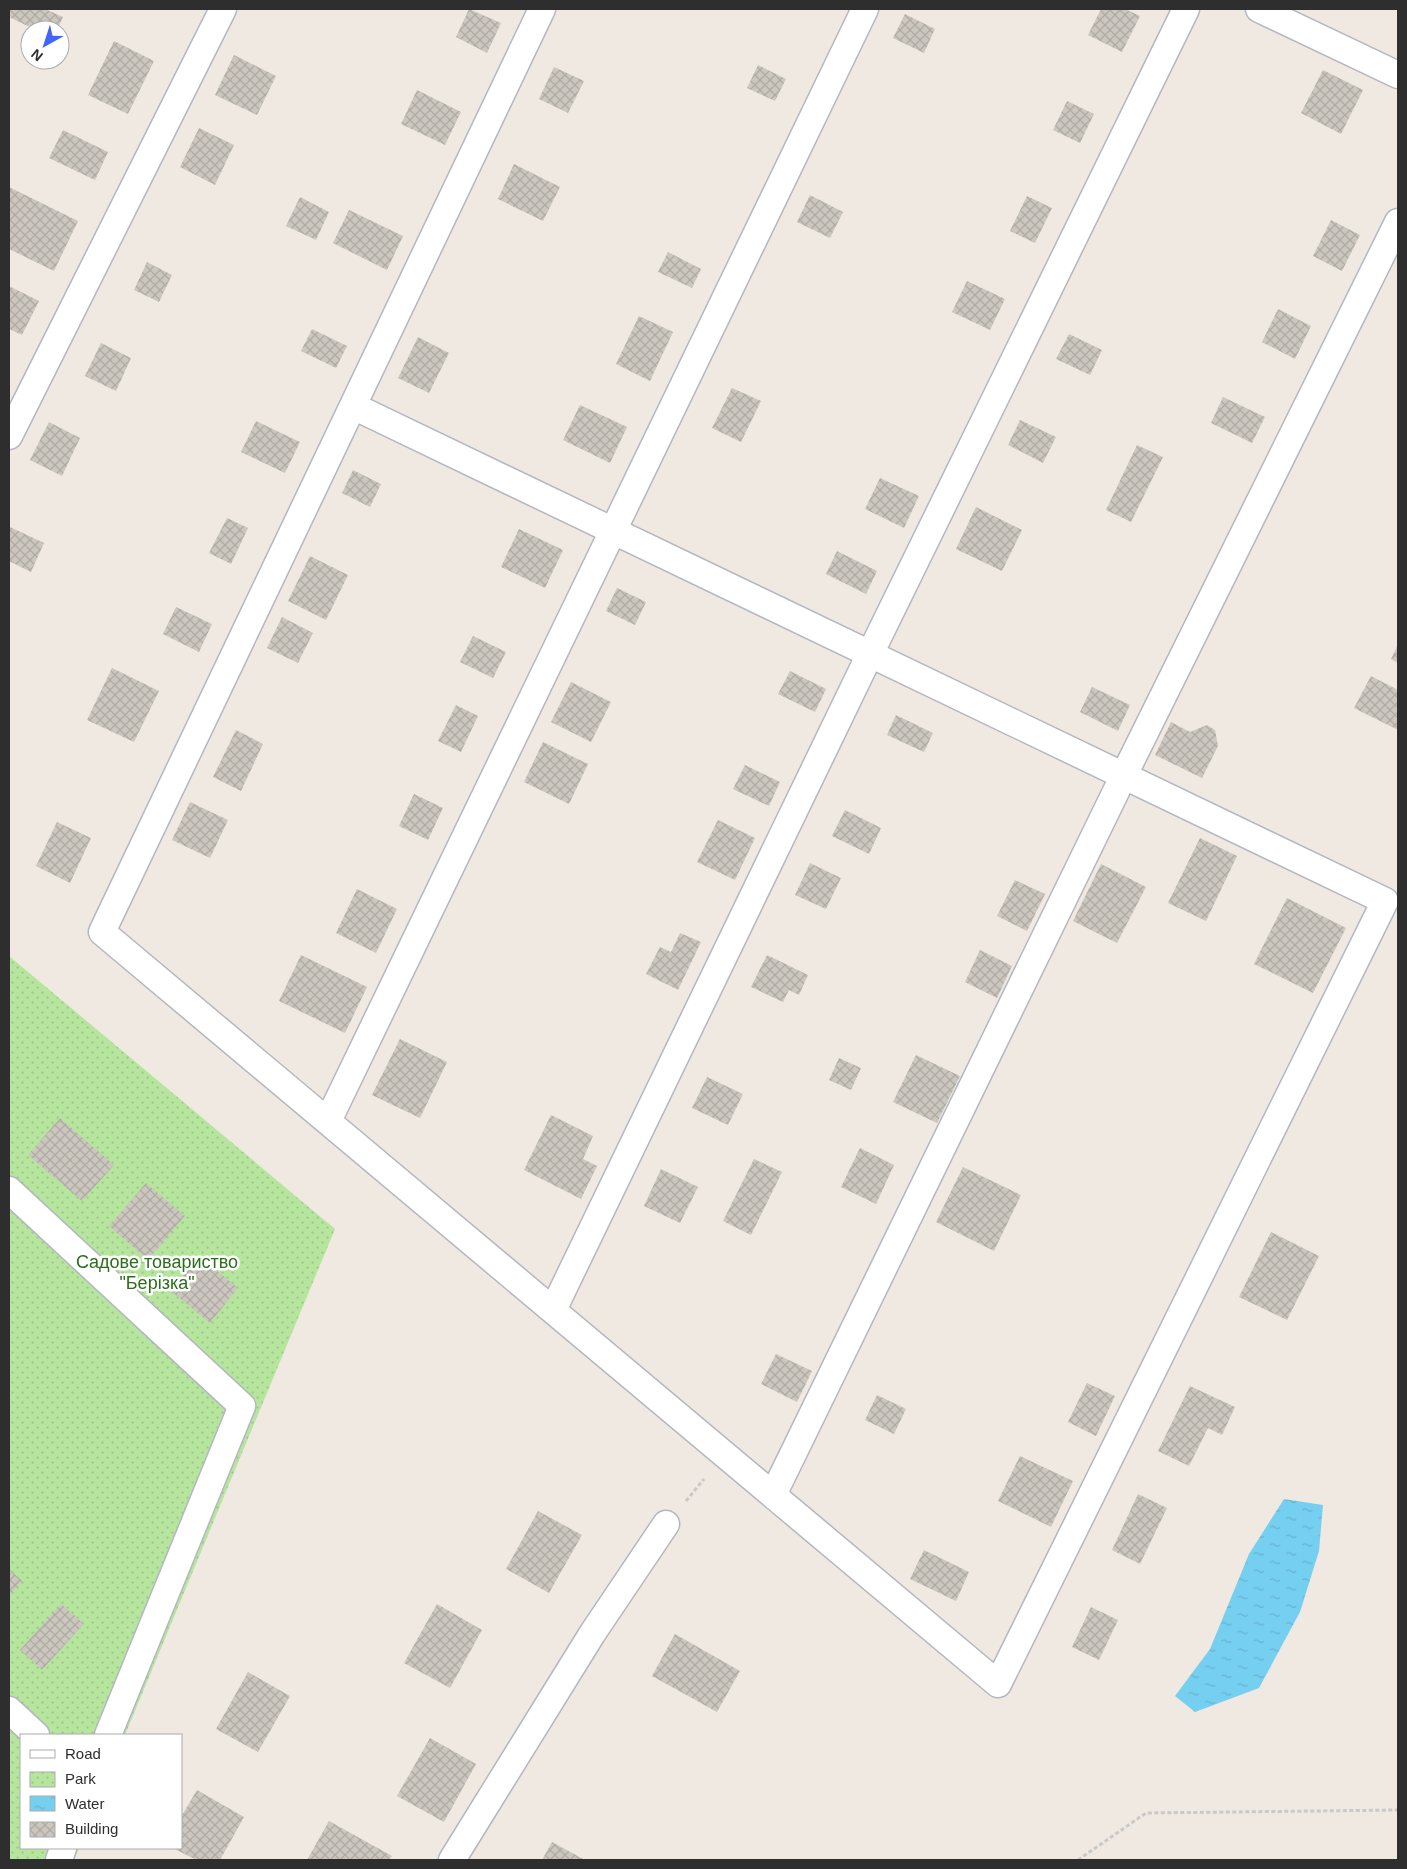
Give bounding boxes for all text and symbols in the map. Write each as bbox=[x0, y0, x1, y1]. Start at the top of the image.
north arrow bbox=[20, 20, 70, 70]
text: N bbox=[28, 46, 46, 65]
park label: Садове товариство "Берізка" bbox=[76, 1252, 238, 1293]
legend bbox=[20, 1734, 182, 1849]
text: Road bbox=[65, 1745, 101, 1762]
text: Park bbox=[65, 1770, 96, 1787]
text: Water bbox=[65, 1795, 104, 1812]
text: Building bbox=[65, 1820, 118, 1837]

